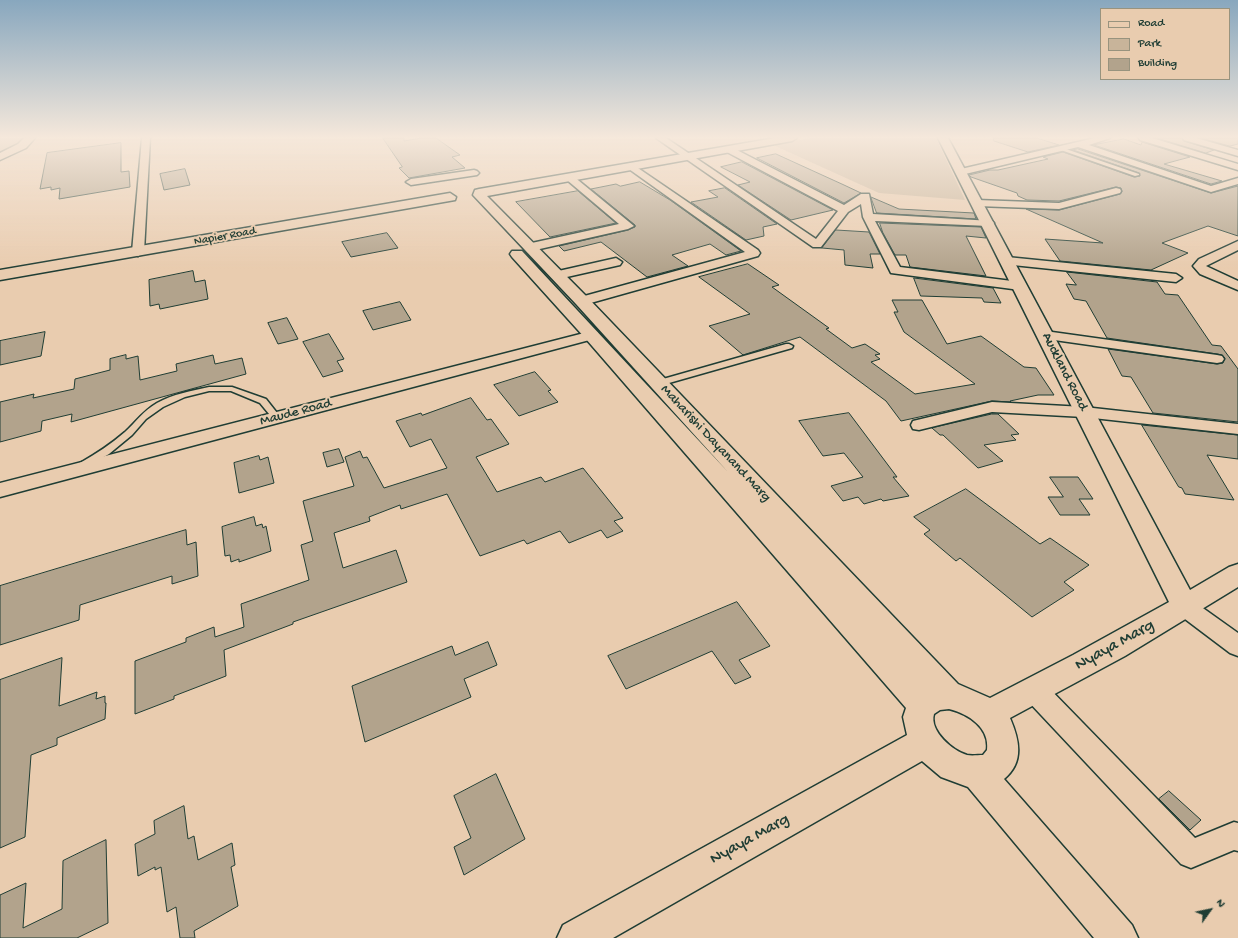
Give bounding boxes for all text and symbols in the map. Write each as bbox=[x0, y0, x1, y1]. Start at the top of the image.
legend bbox=[1100, 8, 1230, 80]
text: Road bbox=[1138, 17, 1164, 31]
text: Park bbox=[1138, 37, 1161, 51]
text: Building bbox=[1138, 57, 1177, 71]
street label: Napier Road bbox=[193, 224, 257, 250]
street label: Auckland Road bbox=[1037, 330, 1091, 414]
street label: Maharishi Dayanand Marg bbox=[656, 382, 774, 506]
street label: Maude Road bbox=[258, 395, 334, 431]
street label: Nyaya Marg bbox=[1072, 616, 1158, 676]
street label: Nyaya Marg bbox=[707, 810, 793, 870]
north arrow bbox=[1190, 890, 1230, 930]
text: N bbox=[1213, 897, 1227, 910]

